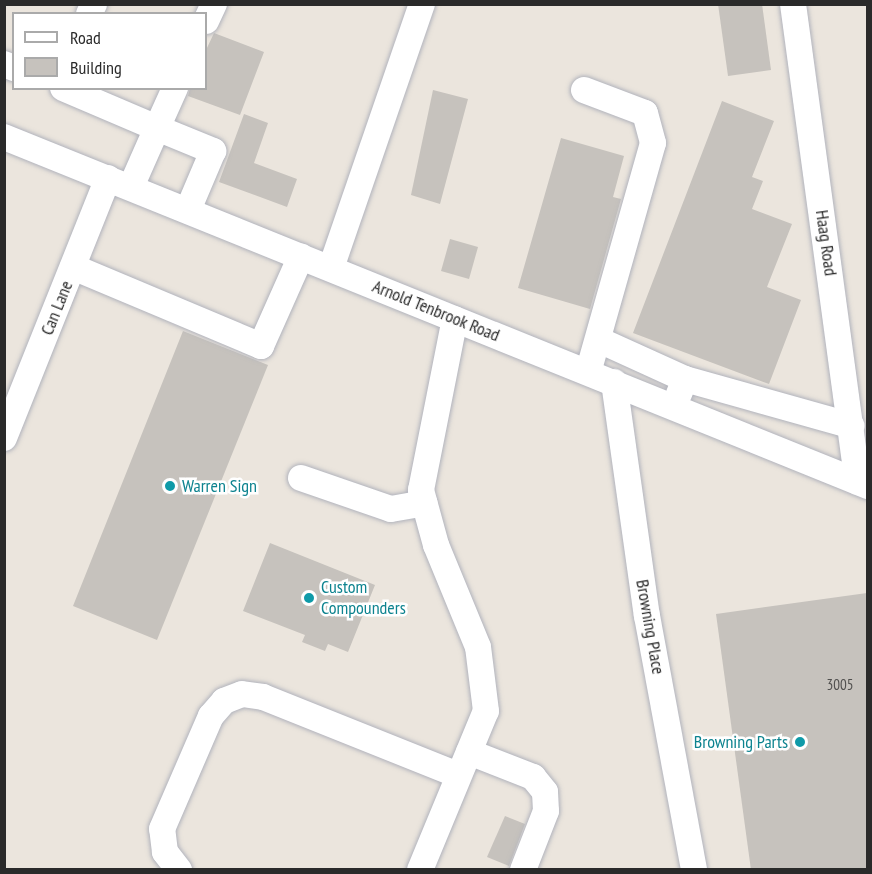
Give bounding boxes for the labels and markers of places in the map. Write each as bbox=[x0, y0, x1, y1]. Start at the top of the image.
place label: Warren Sign bbox=[182, 475, 257, 497]
marker: Warren Sign bbox=[163, 479, 177, 493]
place label: Custom Compounders bbox=[321, 577, 406, 620]
marker: Custom Compounders bbox=[302, 591, 316, 605]
place label: Browning Parts bbox=[694, 731, 788, 753]
marker: Browning Parts bbox=[793, 735, 807, 749]

